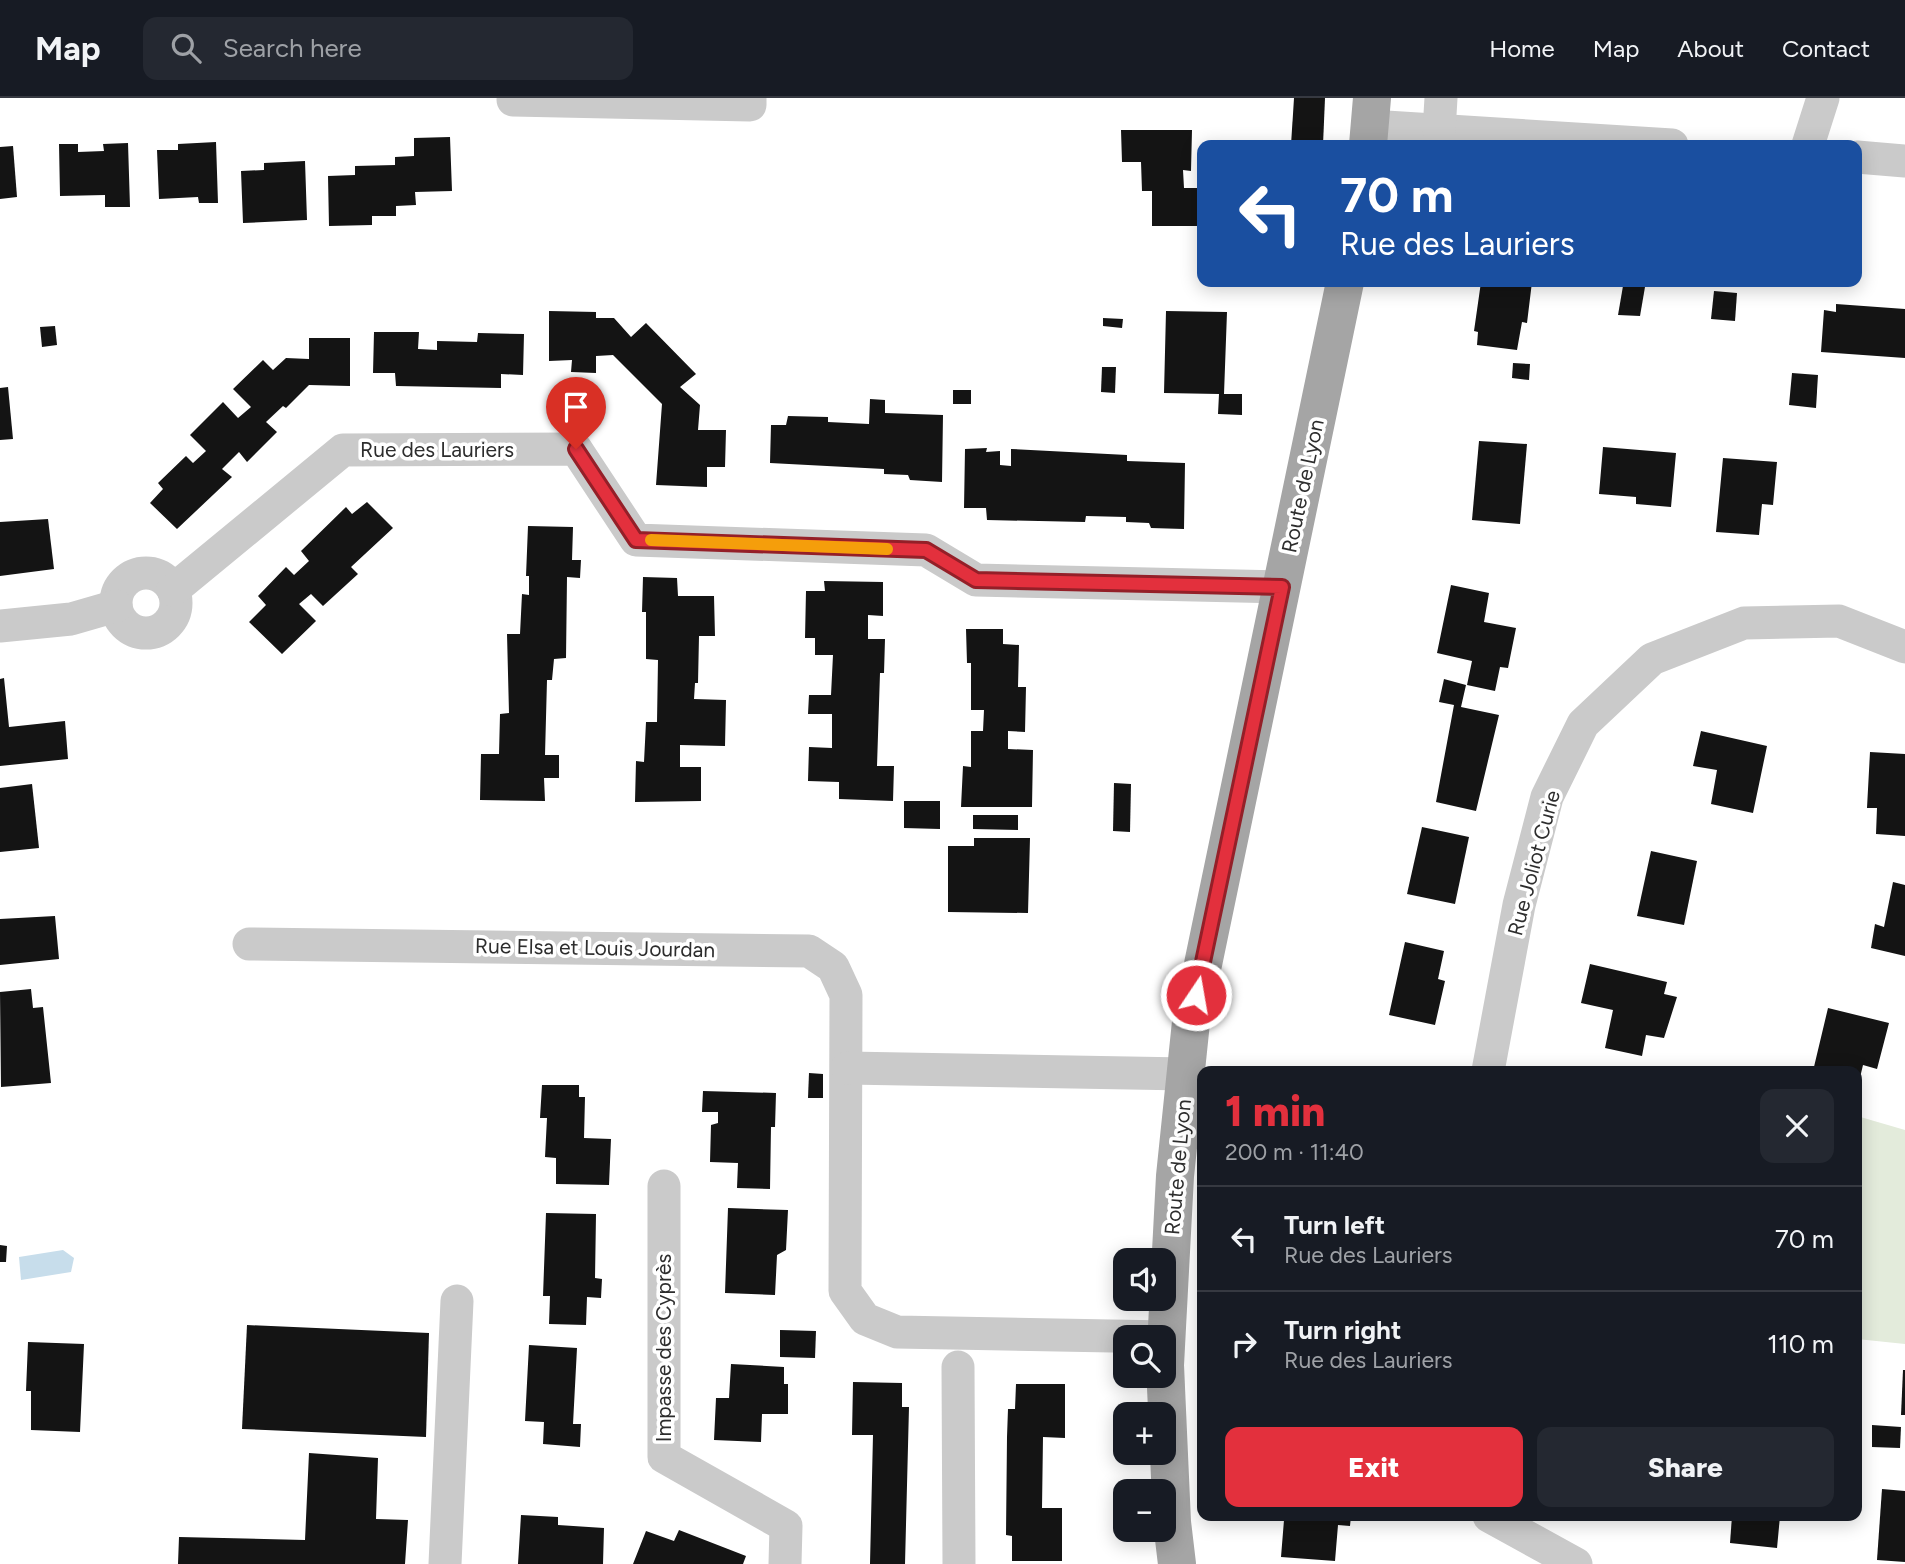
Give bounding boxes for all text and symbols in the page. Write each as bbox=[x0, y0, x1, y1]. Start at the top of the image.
search box bbox=[143, 17, 633, 80]
text: Map bbox=[35, 29, 101, 68]
icon: search bbox=[167, 29, 205, 67]
text: Search here bbox=[223, 32, 362, 64]
text: Home bbox=[1489, 34, 1555, 63]
text: Map bbox=[1593, 34, 1639, 63]
text: About bbox=[1677, 34, 1744, 63]
text: Contact bbox=[1782, 34, 1870, 63]
text: 70 m bbox=[1340, 165, 1453, 224]
icon: left bbox=[1225, 168, 1316, 259]
text: Rue des Lauriers bbox=[1340, 225, 1575, 263]
pin bbox=[546, 377, 606, 449]
icon: arrive bbox=[557, 388, 595, 426]
street label: Route de Lyon bbox=[1276, 417, 1329, 555]
street label: Rue des Lauriers bbox=[360, 437, 514, 462]
street label: Rue Joliot Curie bbox=[1502, 787, 1565, 938]
street label: Rue Elsa et Louis Jourdan bbox=[475, 933, 715, 962]
position arrow bbox=[1159, 958, 1233, 1032]
text: 1 min bbox=[1225, 1086, 1325, 1137]
button: close bbox=[1760, 1089, 1834, 1163]
street label: Route de Lyon bbox=[1159, 1098, 1196, 1236]
text: 200 m · 11:40 bbox=[1225, 1138, 1364, 1166]
text: Turn left bbox=[1284, 1209, 1385, 1241]
icon: left bbox=[1225, 1220, 1263, 1258]
text: 70 m bbox=[1775, 1223, 1834, 1255]
text: Rue des Lauriers bbox=[1284, 1241, 1453, 1269]
map controls bbox=[1113, 1248, 1176, 1542]
button: sound bbox=[1113, 1248, 1176, 1311]
street label: Impasse des Cyprès bbox=[651, 1254, 676, 1442]
text: Turn right bbox=[1284, 1314, 1401, 1346]
button: search bbox=[1113, 1325, 1176, 1388]
icon: right bbox=[1225, 1325, 1263, 1363]
text: 110 m bbox=[1767, 1328, 1834, 1360]
text: Rue des Lauriers bbox=[1284, 1346, 1453, 1374]
button: + bbox=[1113, 1402, 1176, 1465]
button: Exit bbox=[1225, 1427, 1523, 1507]
button: Share bbox=[1537, 1427, 1834, 1507]
button: − bbox=[1113, 1479, 1176, 1542]

